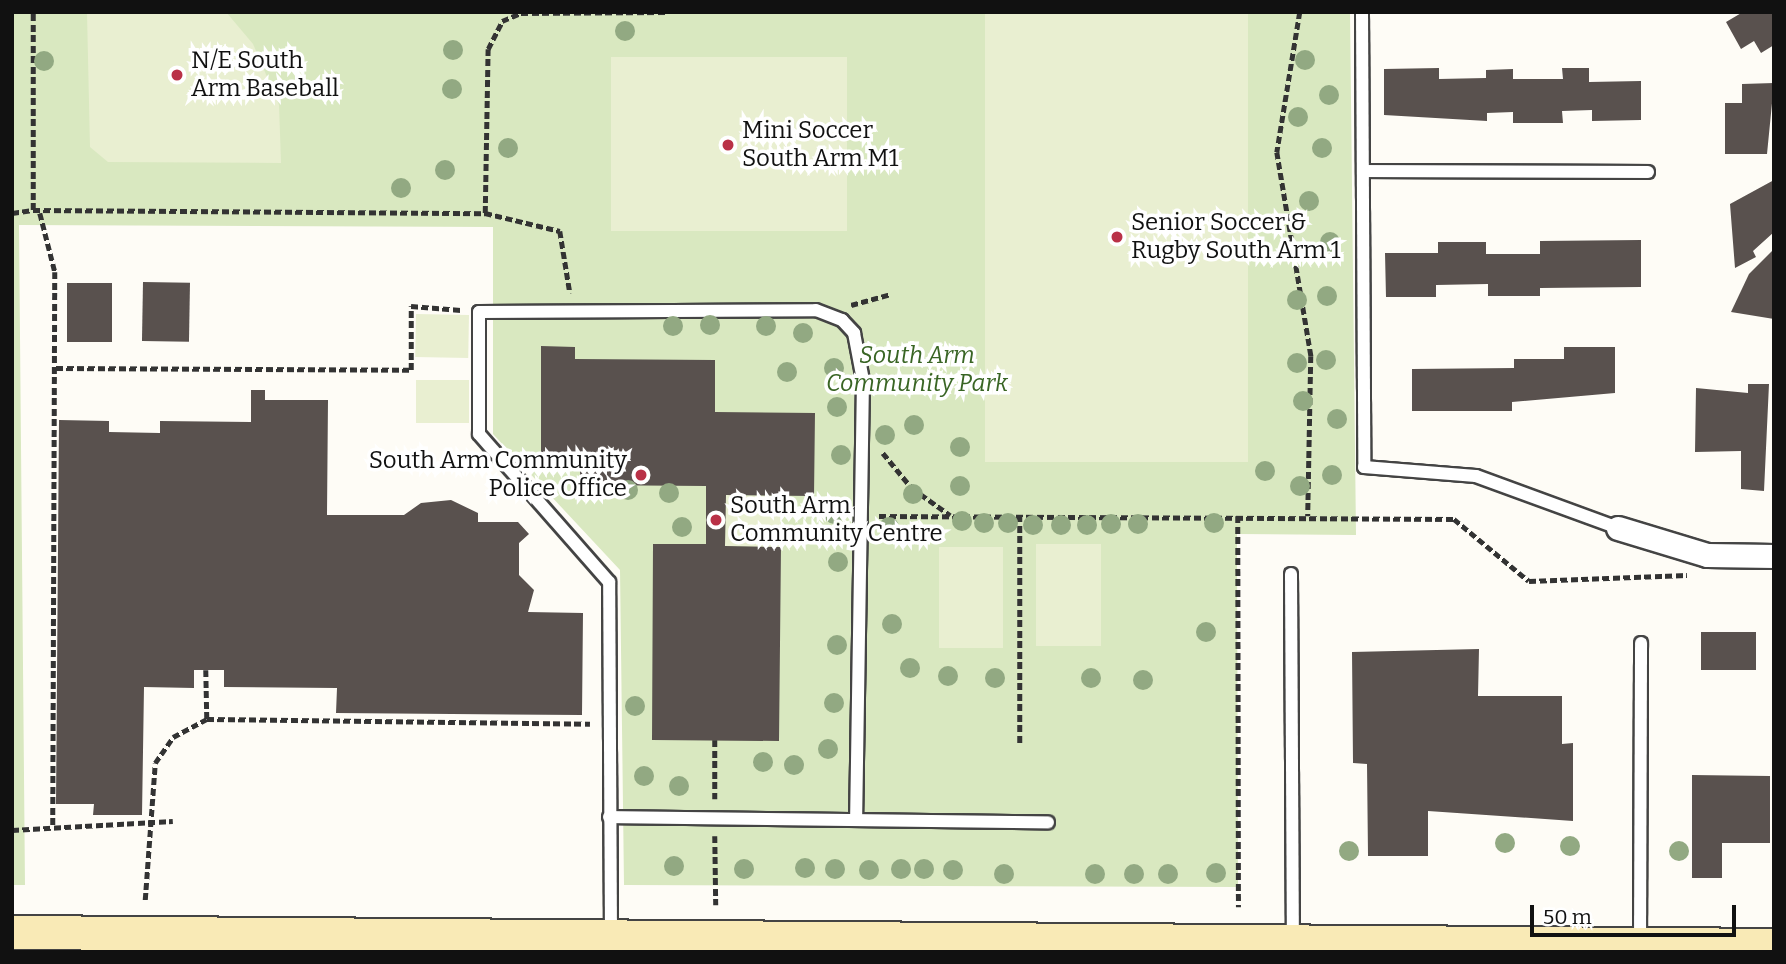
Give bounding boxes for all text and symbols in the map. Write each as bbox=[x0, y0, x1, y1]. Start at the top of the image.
place label: N/E South Arm Baseball bbox=[191, 47, 339, 103]
marker: N/E South Arm Baseball bbox=[169, 67, 185, 83]
place label: Mini Soccer South Arm M1 bbox=[742, 117, 899, 173]
marker: Mini Soccer South Arm M1 bbox=[720, 137, 736, 153]
place label: Senior Soccer & Rugby South Arm 1 bbox=[1131, 209, 1340, 265]
marker: Senior Soccer & Rugby South Arm 1 bbox=[1109, 229, 1125, 245]
park label: South Arm Community Park bbox=[826, 342, 1008, 398]
place label: South Arm Community Police Office bbox=[369, 447, 627, 503]
marker: South Arm Community Police Office bbox=[633, 467, 649, 483]
place label: South Arm Community Centre bbox=[730, 492, 943, 548]
marker: South Arm Community Centre bbox=[708, 512, 724, 528]
scale bar bbox=[1534, 890, 1740, 934]
text: 50 m bbox=[1543, 904, 1592, 930]

